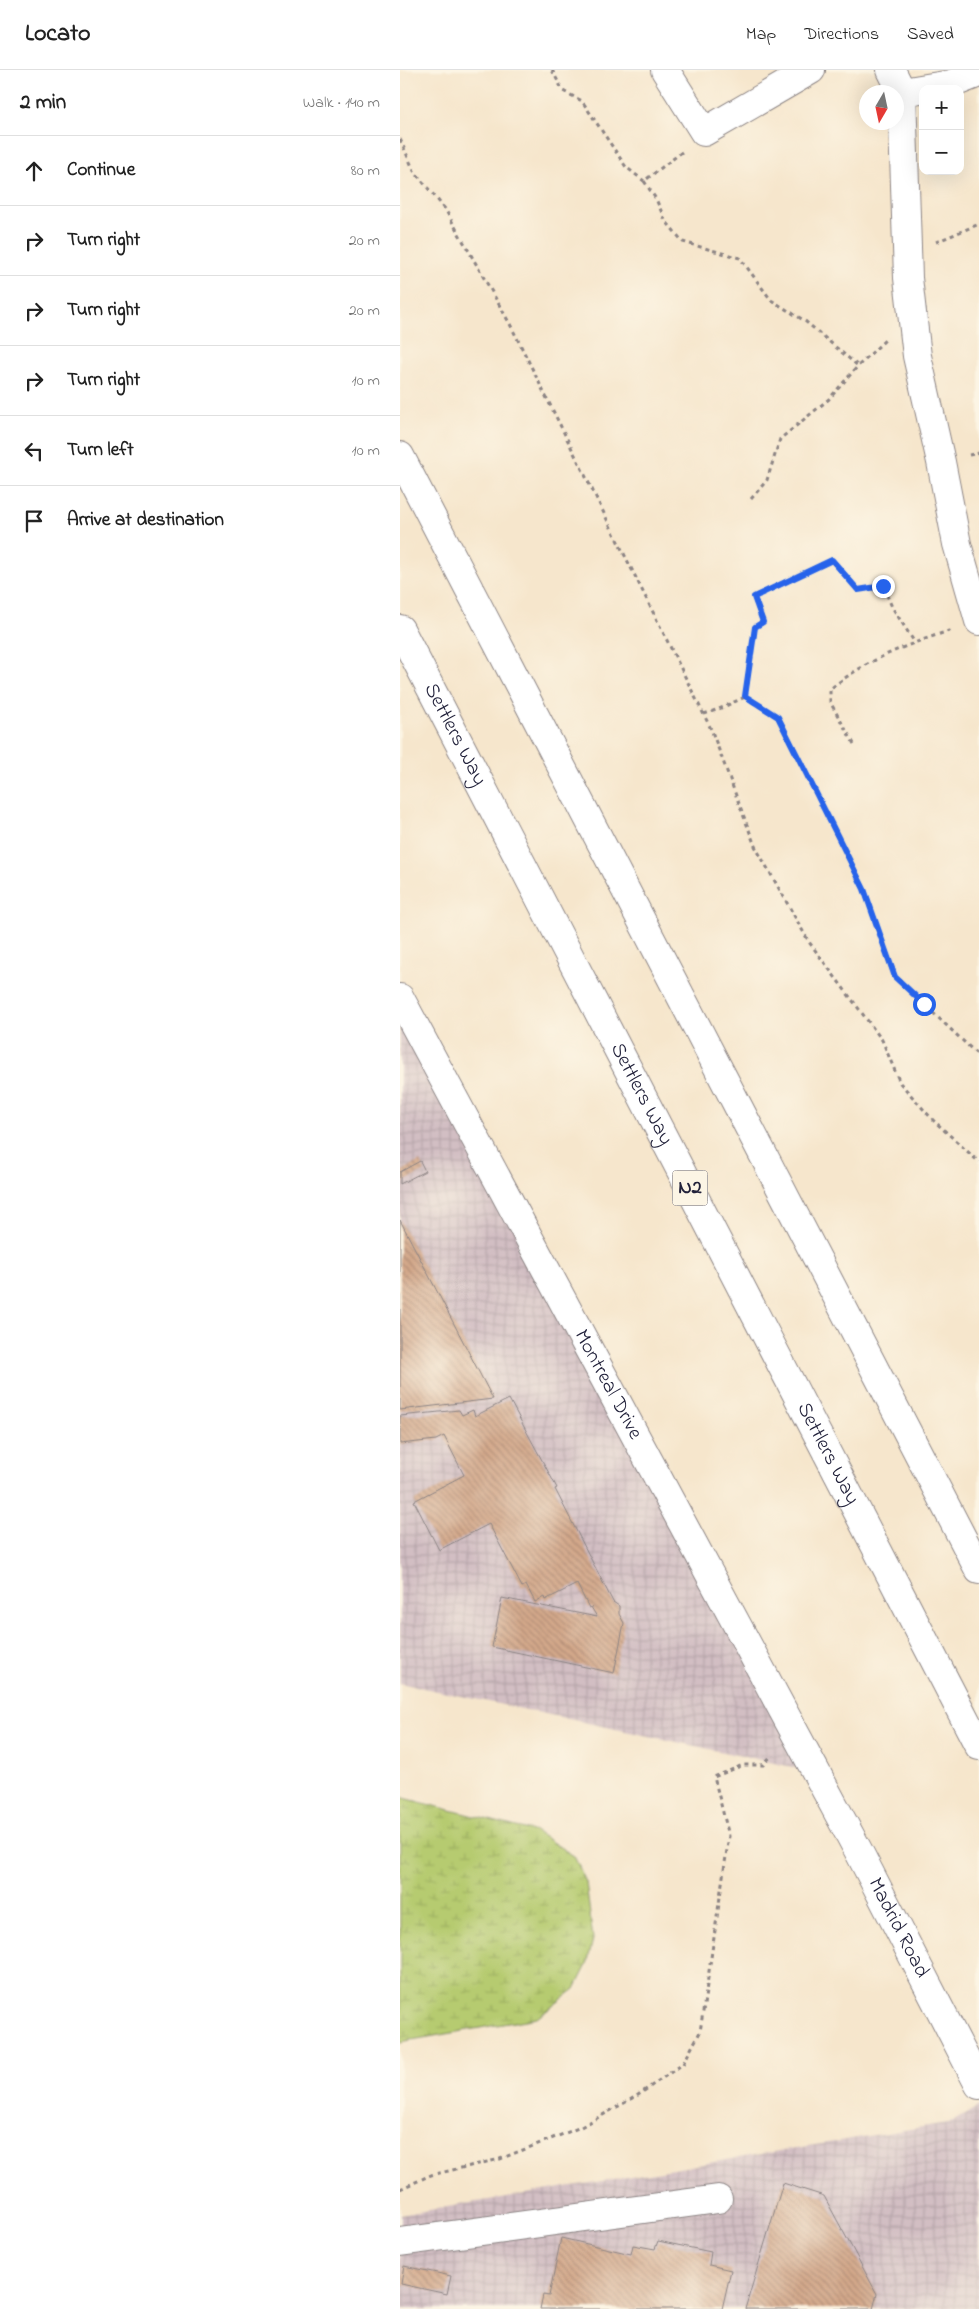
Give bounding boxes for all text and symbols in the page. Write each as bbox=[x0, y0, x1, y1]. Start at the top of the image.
text: Locato bbox=[25, 17, 91, 52]
text: Map bbox=[746, 22, 776, 48]
text: Directions bbox=[804, 22, 879, 48]
text: Saved bbox=[907, 22, 954, 48]
north arrow bbox=[859, 85, 904, 130]
map controls bbox=[919, 85, 964, 175]
button: + bbox=[919, 85, 964, 130]
text: 2 min bbox=[20, 88, 66, 118]
text: Walk · 140 m bbox=[303, 91, 380, 115]
button: − bbox=[919, 130, 964, 175]
icon: ahead bbox=[20, 157, 48, 185]
text: Continue bbox=[67, 157, 135, 184]
text: 80 m bbox=[351, 159, 380, 183]
icon: right bbox=[20, 227, 48, 255]
text: Turn right bbox=[67, 227, 140, 254]
text: 20 m bbox=[349, 229, 380, 253]
icon: right bbox=[20, 297, 48, 325]
text: Turn right bbox=[67, 297, 140, 324]
text: 20 m bbox=[349, 299, 380, 323]
icon: right bbox=[20, 367, 48, 395]
text: Turn right bbox=[67, 367, 140, 394]
text: 10 m bbox=[352, 369, 380, 393]
icon: left bbox=[20, 437, 48, 465]
text: Turn left bbox=[67, 437, 134, 464]
text: 10 m bbox=[352, 439, 380, 463]
icon: arrive bbox=[20, 507, 48, 535]
text: Arrive at destination bbox=[67, 507, 224, 534]
route end bbox=[872, 575, 895, 598]
street label: Settlers Way bbox=[416, 678, 494, 792]
route start bbox=[913, 993, 936, 1016]
street label: Settlers Way bbox=[602, 1038, 680, 1152]
road number: N2 bbox=[672, 1170, 708, 1206]
street label: Montreal Drive bbox=[566, 1324, 650, 1446]
street label: Settlers Way bbox=[788, 1397, 867, 1511]
street label: Madrid Road bbox=[860, 1873, 936, 1983]

